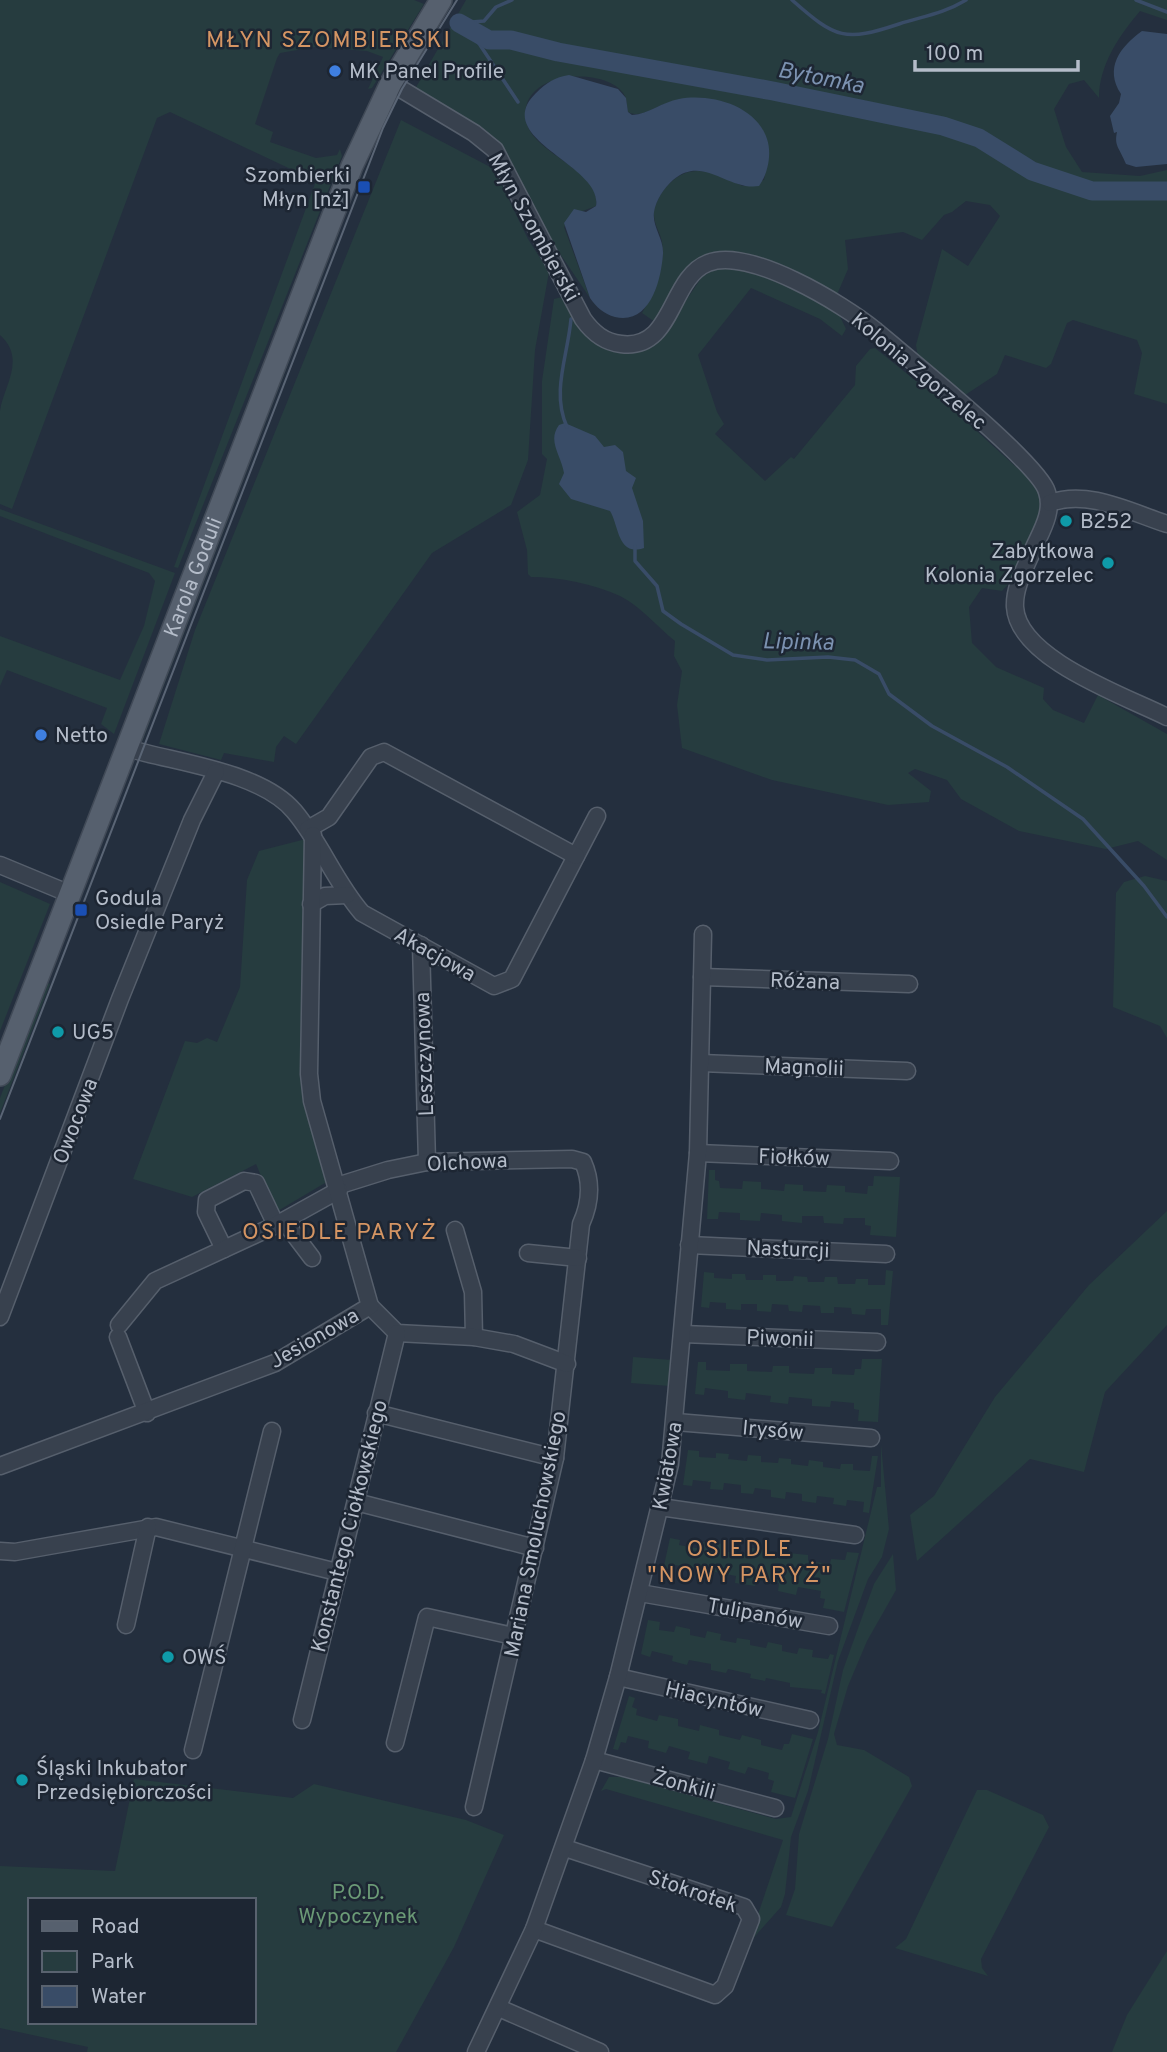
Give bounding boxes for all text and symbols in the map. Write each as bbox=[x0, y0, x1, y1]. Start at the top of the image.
district label: MŁYN SZOMBIERSKI bbox=[206, 27, 452, 56]
scale bar bbox=[915, 28, 1078, 72]
text: 100 m bbox=[926, 41, 983, 68]
water label: Bytomka bbox=[775, 57, 866, 102]
place label: MK Panel Profile bbox=[349, 59, 504, 86]
marker: MK Panel Profile bbox=[327, 63, 343, 79]
street label: Młyn Szombierski bbox=[481, 149, 585, 307]
place label: Szombierki Młyn [nż] bbox=[244, 163, 350, 214]
marker: Szombierki Młyn [nż] bbox=[356, 179, 372, 195]
street label: Kolonia Zgorzelec bbox=[845, 307, 992, 437]
place label: B252 bbox=[1080, 509, 1132, 536]
marker: B252 bbox=[1058, 513, 1074, 529]
street label: Karola Goduli bbox=[159, 514, 230, 642]
place label: Zabytkowa Kolonia Zgorzelec bbox=[925, 539, 1094, 590]
marker: Zabytkowa Kolonia Zgorzelec bbox=[1100, 555, 1116, 571]
water label: Lipinka bbox=[762, 628, 834, 659]
place label: Netto bbox=[55, 723, 108, 750]
marker: Netto bbox=[33, 727, 49, 743]
place label: Godula Osiedle Paryż bbox=[95, 886, 224, 937]
marker: Godula Osiedle Paryż bbox=[73, 902, 89, 918]
street label: Akacjowa bbox=[389, 922, 480, 989]
street label: Różana bbox=[769, 968, 840, 997]
street label: Leszczynowa bbox=[410, 991, 441, 1117]
place label: UG5 bbox=[72, 1020, 114, 1047]
marker: UG5 bbox=[50, 1024, 66, 1040]
street label: Magnolii bbox=[764, 1054, 844, 1083]
street label: Owocowa bbox=[48, 1075, 105, 1168]
street label: Fiołków bbox=[758, 1144, 830, 1173]
street label: Olchowa bbox=[426, 1148, 508, 1179]
district label: OSIEDLE PARYŻ bbox=[242, 1218, 438, 1248]
street label: Nasturcji bbox=[746, 1236, 830, 1265]
street label: Jesionowa bbox=[265, 1303, 364, 1376]
street label: Piwonii bbox=[746, 1325, 814, 1354]
street label: Konstantego Ciołkowskiego bbox=[306, 1397, 395, 1655]
street label: Mariana Smoluchowskiego bbox=[499, 1409, 574, 1660]
street label: Irysów bbox=[741, 1415, 805, 1448]
street label: Kwiatowa bbox=[647, 1420, 690, 1513]
district label: OSIEDLE "NOWY PARYŻ" bbox=[647, 1536, 833, 1591]
street label: Tulipanów bbox=[705, 1593, 805, 1636]
place label: OWŚ bbox=[182, 1644, 227, 1672]
marker: OWŚ bbox=[160, 1649, 176, 1665]
street label: Hiacyntów bbox=[662, 1676, 765, 1725]
place label: Śląski Inkubator Przedsiębiorczości bbox=[36, 1755, 212, 1807]
street label: Żonkili bbox=[649, 1764, 718, 1807]
marker: Śląski Inkubator Przedsiębiorczości bbox=[14, 1772, 30, 1788]
street label: Stokrotek bbox=[644, 1865, 741, 1920]
park label: P.O.D. Wypoczynek bbox=[298, 1880, 418, 1931]
legend bbox=[28, 1898, 256, 2024]
text: Road bbox=[91, 1914, 140, 1941]
text: Park bbox=[91, 1949, 134, 1976]
text: Water bbox=[91, 1984, 146, 2011]

